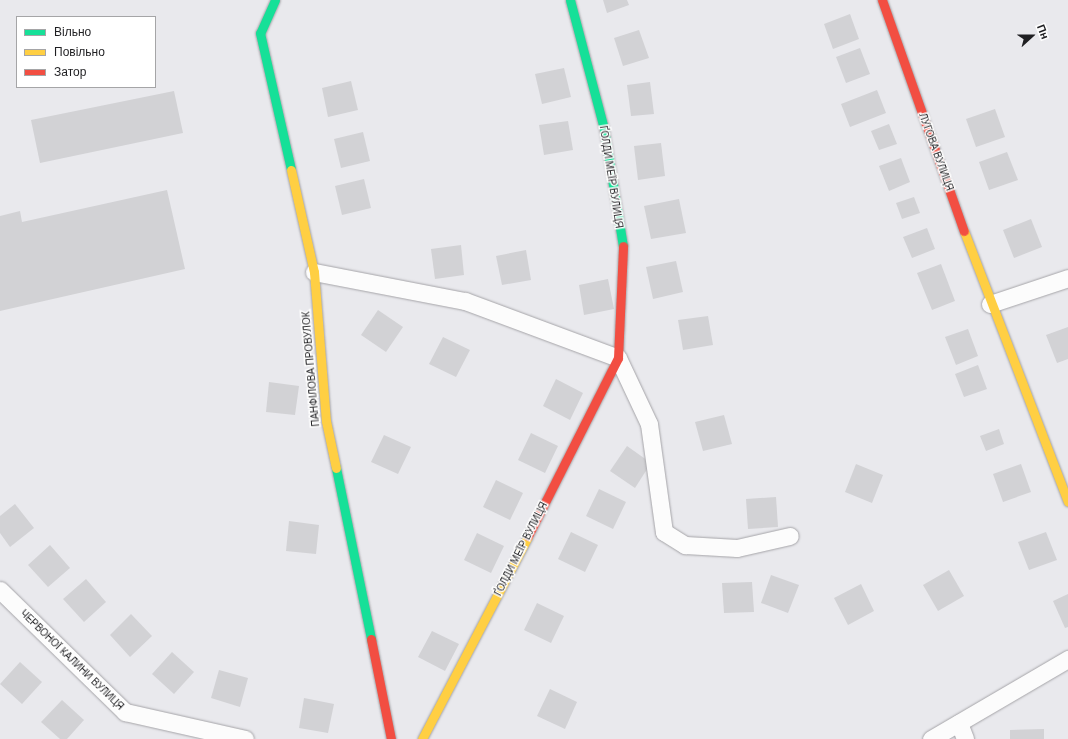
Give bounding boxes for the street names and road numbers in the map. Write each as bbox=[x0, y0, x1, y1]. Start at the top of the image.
street label: ЛУГОВА ВУЛИЦЯ bbox=[916, 111, 956, 193]
street label: ҐОЛДИ МЕЇР ВУЛИЦЯ bbox=[597, 125, 625, 229]
street label: ПАНФІЛОВА ПРОВУЛОК bbox=[300, 311, 322, 427]
street label: ҐОЛДИ МЕЇР ВУЛИЦЯ bbox=[492, 500, 550, 598]
street label: ЧЕРВОНОЇ КАЛИНИ ВУЛИЦЯ bbox=[18, 607, 126, 713]

